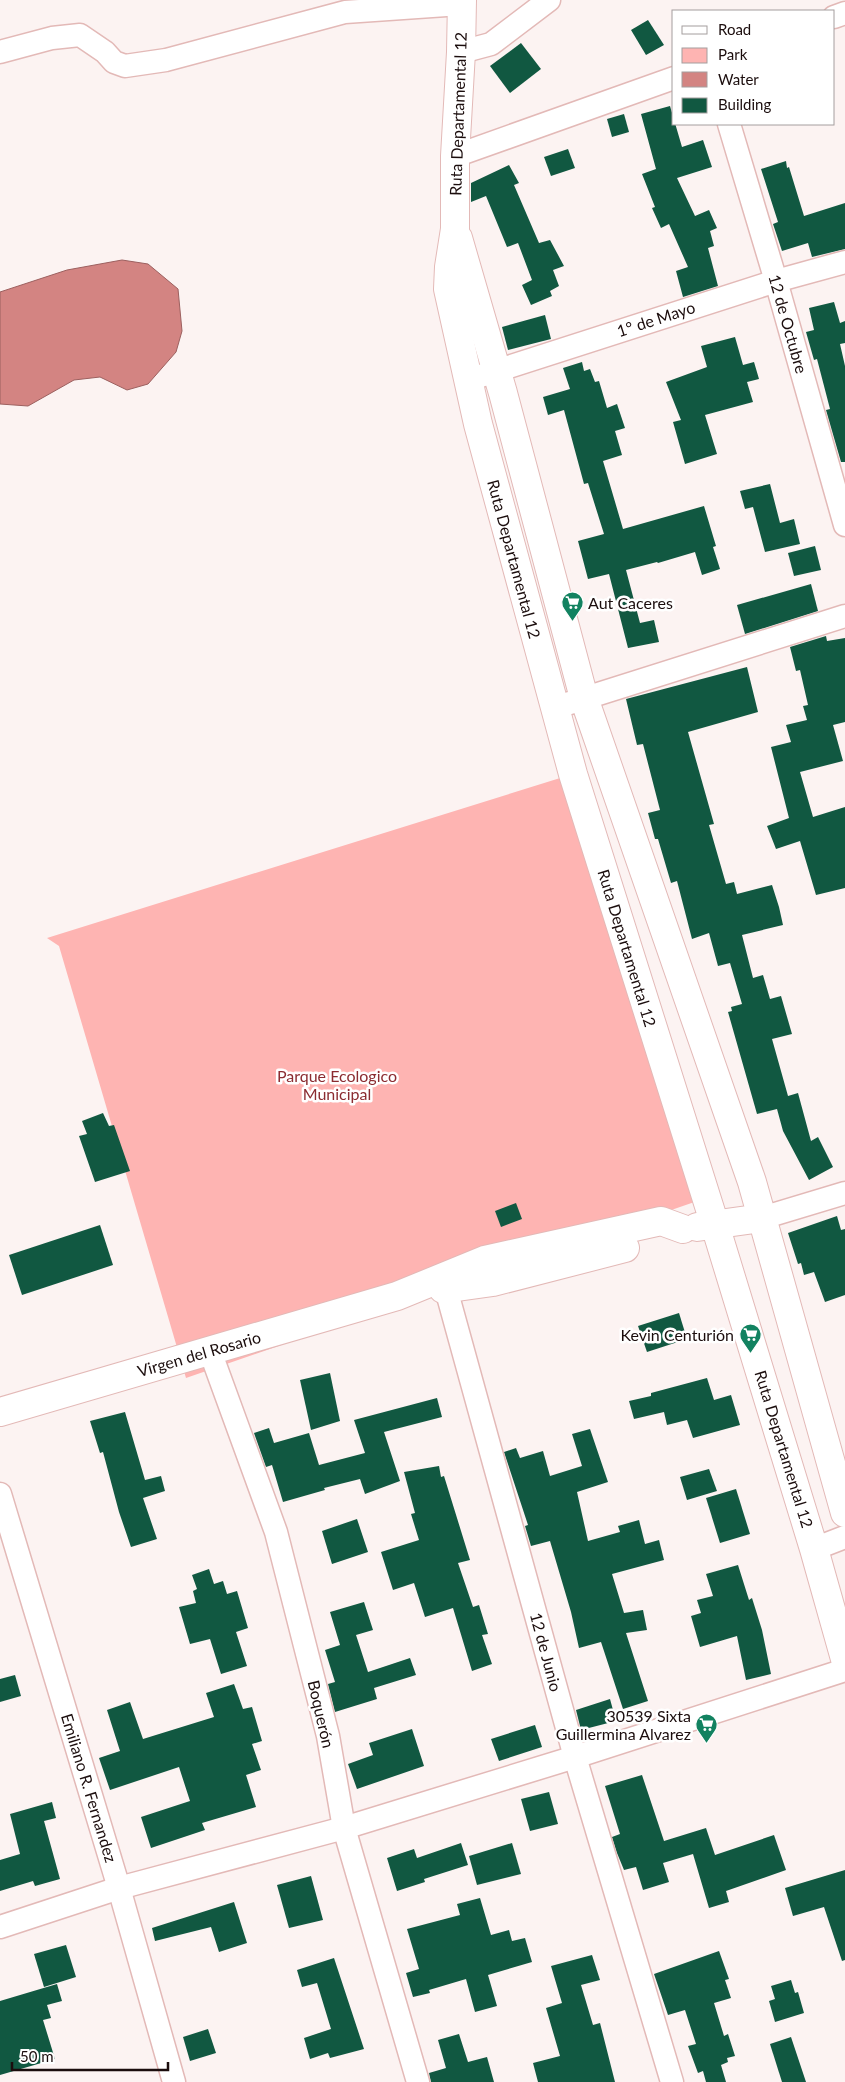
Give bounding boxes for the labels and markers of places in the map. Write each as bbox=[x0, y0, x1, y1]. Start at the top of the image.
supermarket icon: Aut Caceres bbox=[560, 591, 584, 622]
place label: Aut Caceres bbox=[588, 593, 673, 612]
supermarket icon: Kevin Centurión bbox=[738, 1323, 762, 1354]
place label: Kevin Centurión bbox=[621, 1325, 734, 1344]
place label: 30539 Sixta Guillermina Alvarez bbox=[556, 1706, 691, 1743]
supermarket icon: 30539 Sixta Guillermina Alvarez bbox=[695, 1713, 719, 1744]

